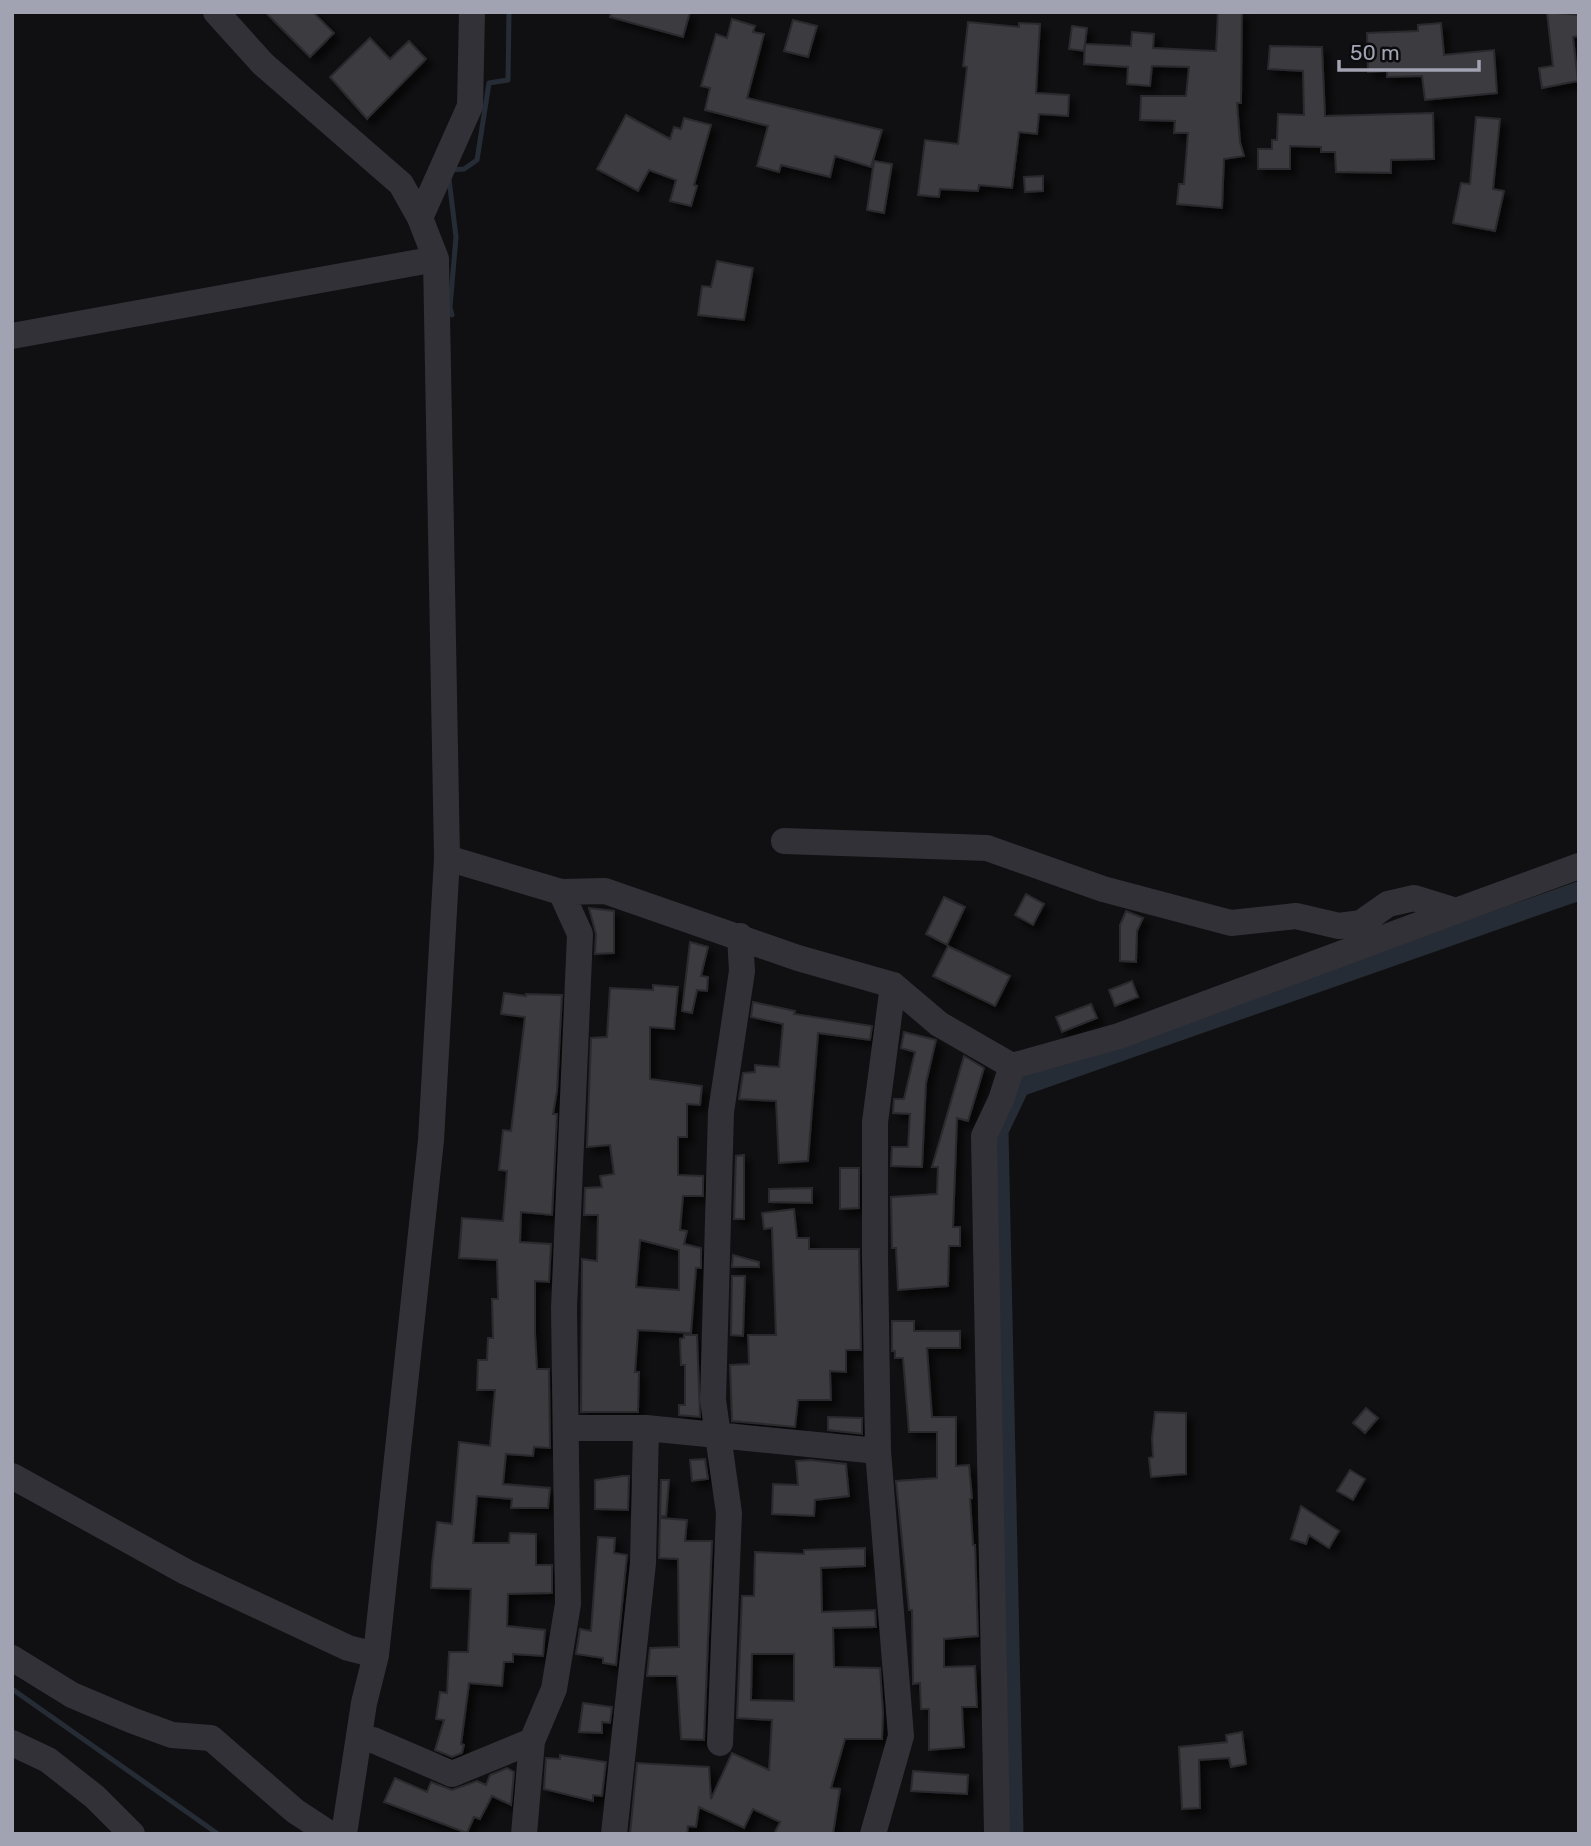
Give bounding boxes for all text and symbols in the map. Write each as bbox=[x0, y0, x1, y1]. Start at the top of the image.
scale bar bbox=[1339, 28, 1479, 72]
text: 50 m bbox=[1350, 40, 1400, 65]

